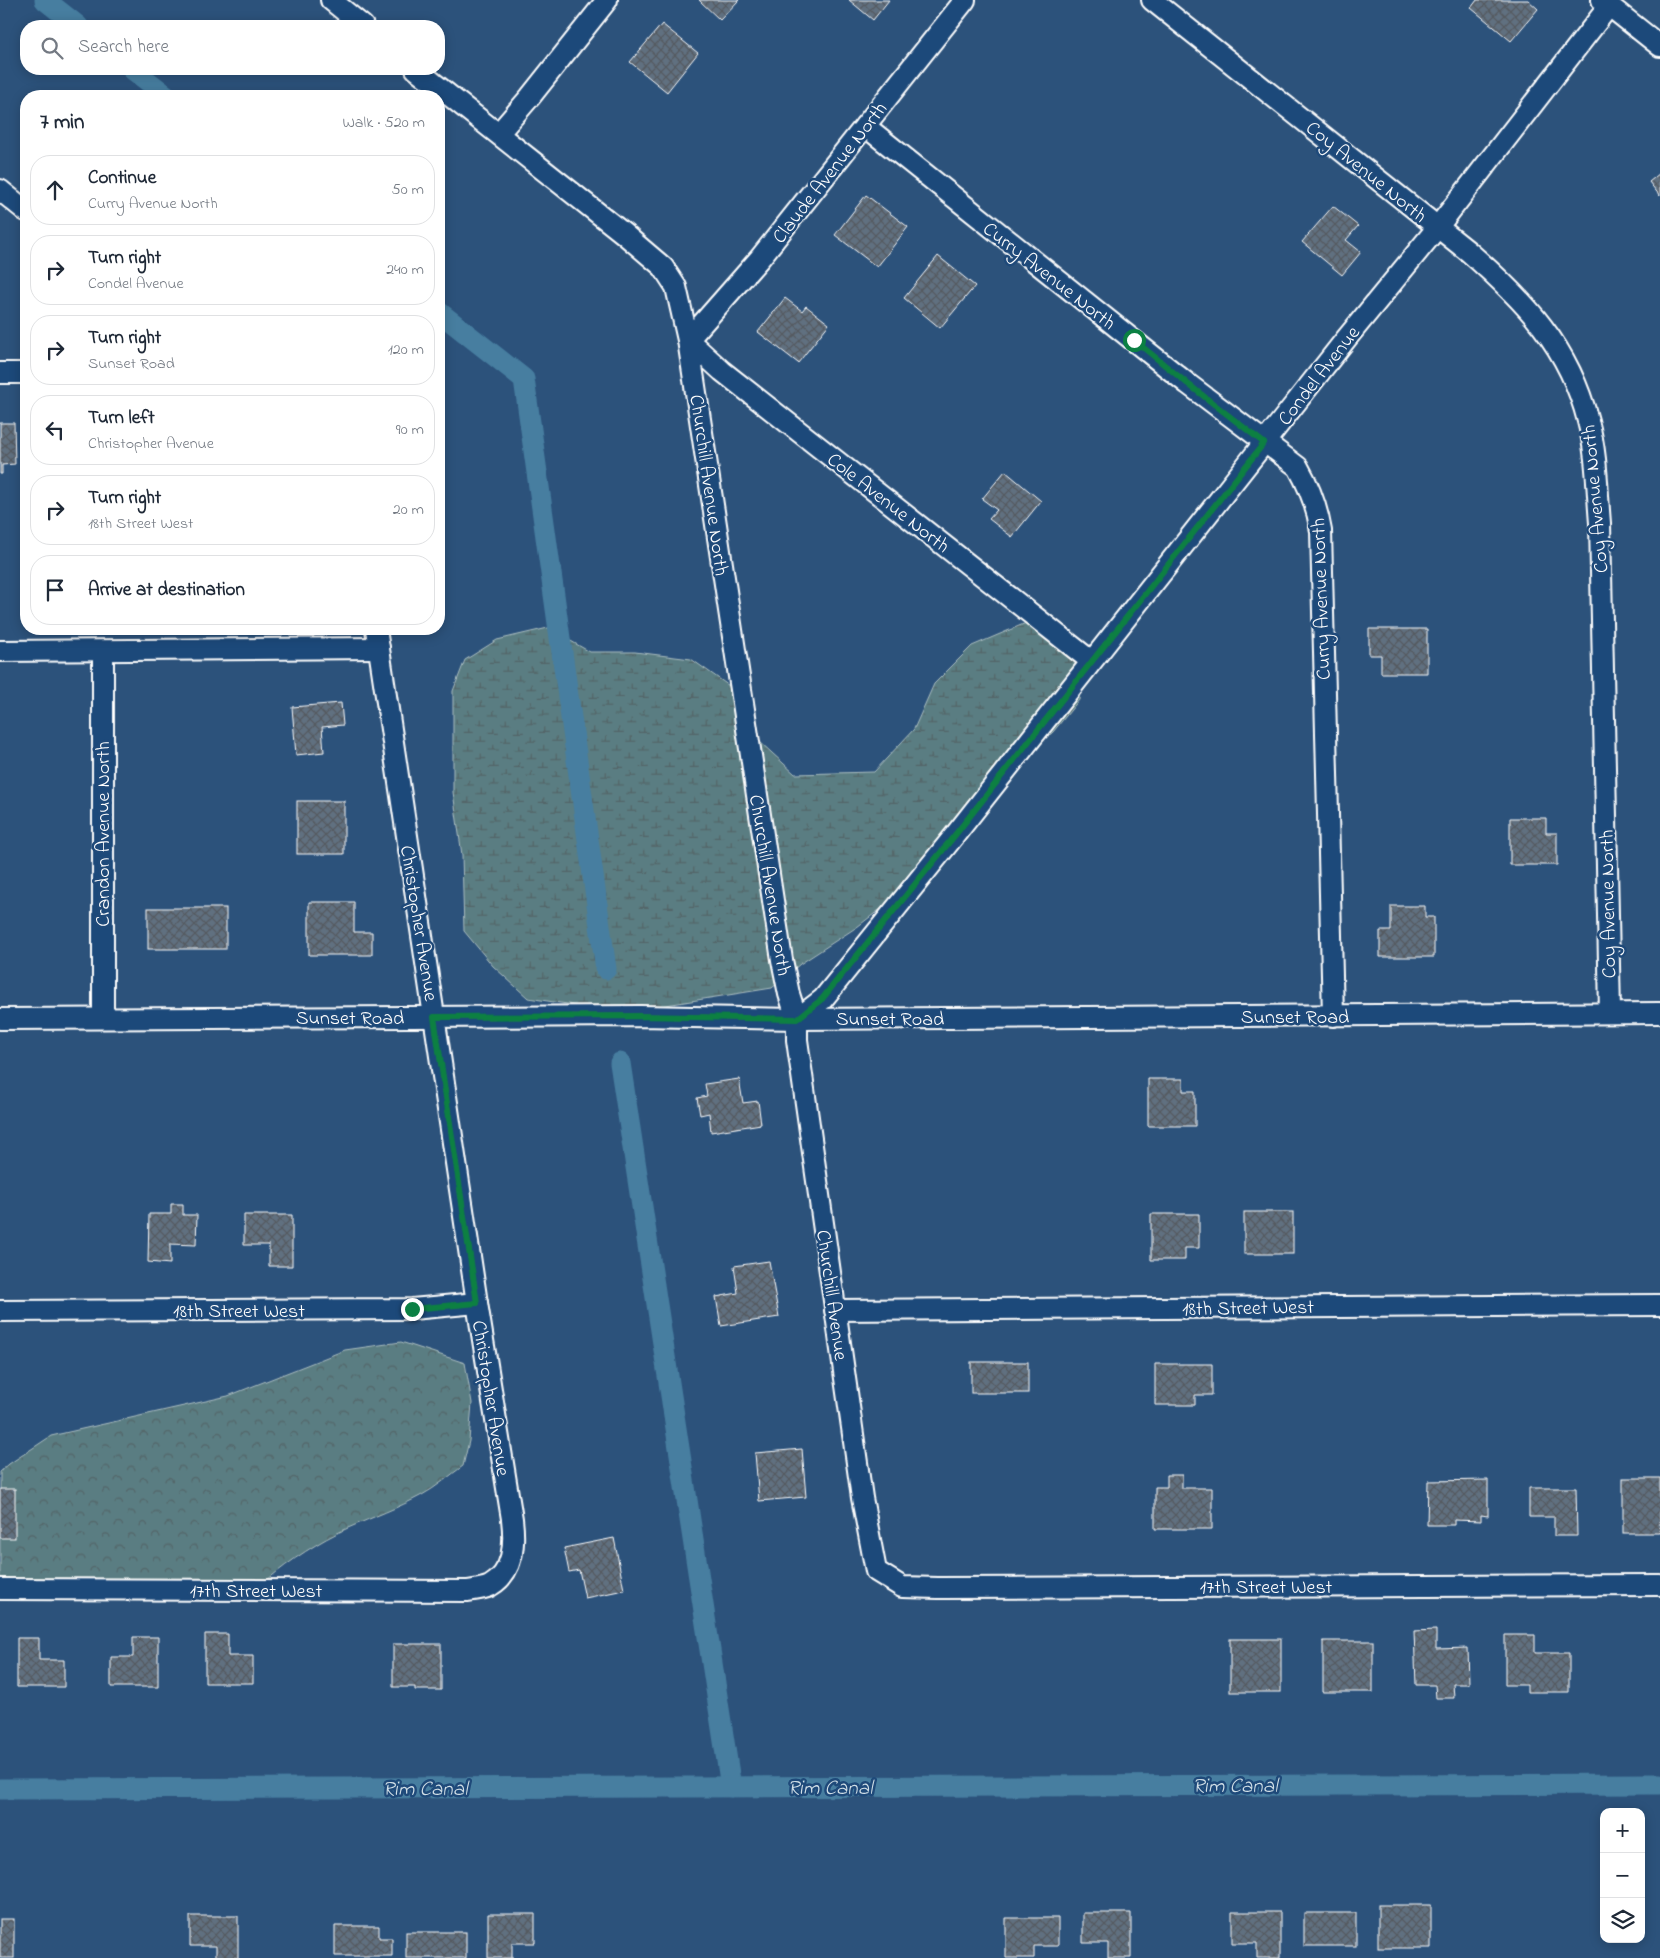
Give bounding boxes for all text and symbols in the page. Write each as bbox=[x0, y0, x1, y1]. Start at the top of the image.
search box bbox=[20, 20, 445, 75]
icon: search bbox=[38, 34, 66, 62]
text: Search here bbox=[78, 34, 169, 61]
street label: Claude Avenue North bbox=[766, 97, 896, 251]
text: 7 min bbox=[40, 108, 84, 138]
text: Walk · 520 m bbox=[342, 111, 425, 135]
street label: Coy Avenue North bbox=[1299, 115, 1432, 231]
text: Continue bbox=[88, 165, 156, 192]
icon: ahead bbox=[41, 176, 69, 204]
text: 50 m bbox=[392, 178, 424, 202]
text: Curry Avenue North bbox=[88, 192, 218, 216]
street label: Curry Avenue North bbox=[976, 216, 1121, 338]
text: Turn right bbox=[88, 245, 161, 272]
icon: right bbox=[41, 256, 69, 284]
text: 240 m bbox=[386, 258, 424, 282]
text: Condel Avenue bbox=[88, 272, 184, 296]
street label: Condel Avenue bbox=[1272, 320, 1368, 433]
text: Turn right bbox=[88, 325, 161, 352]
route start bbox=[1123, 329, 1146, 352]
icon: right bbox=[41, 336, 69, 364]
text: 120 m bbox=[388, 338, 424, 362]
text: Sunset Road bbox=[88, 352, 175, 376]
street label: Churchill Avenue North bbox=[680, 393, 735, 578]
text: Turn left bbox=[88, 405, 155, 432]
icon: left bbox=[41, 416, 69, 444]
text: 90 m bbox=[396, 418, 424, 442]
street label: Coy Avenue North bbox=[1576, 423, 1617, 574]
text: Christopher Avenue bbox=[88, 432, 214, 456]
street label: Cole Avenue North bbox=[820, 447, 955, 561]
text: Turn right bbox=[88, 485, 161, 512]
icon: right bbox=[41, 496, 69, 524]
text: 20 m bbox=[393, 498, 424, 522]
text: 18th Street West bbox=[88, 512, 193, 536]
street label: Curry Avenue North bbox=[1305, 517, 1340, 680]
icon: arrive bbox=[41, 576, 69, 604]
text: Arrive at destination bbox=[88, 577, 245, 604]
street label: Crandon Avenue North bbox=[90, 741, 119, 927]
street label: Churchill Avenue North bbox=[740, 793, 797, 978]
street label: Coy Avenue North bbox=[1594, 829, 1625, 979]
street label: Christopher Avenue bbox=[391, 843, 444, 1003]
street label: Sunset Road bbox=[1241, 1004, 1349, 1033]
street label: Sunset Road bbox=[296, 1005, 404, 1034]
street label: Sunset Road bbox=[836, 1006, 944, 1035]
street label: Churchill Avenue bbox=[807, 1228, 854, 1363]
street label: 18th Street West bbox=[1182, 1294, 1314, 1325]
street label: 18th Street West bbox=[173, 1298, 305, 1327]
route end bbox=[401, 1298, 424, 1321]
street label: Christopher Avenue bbox=[463, 1318, 516, 1478]
street label: 17th Street West bbox=[1200, 1574, 1333, 1603]
street label: 17th Street West bbox=[190, 1578, 323, 1607]
water label: Rim Canal bbox=[1192, 1772, 1280, 1802]
water label: Rim Canal bbox=[787, 1774, 875, 1804]
water label: Rim Canal bbox=[382, 1775, 470, 1805]
map controls bbox=[1600, 1808, 1645, 1943]
button: + bbox=[1600, 1808, 1645, 1853]
button: − bbox=[1600, 1853, 1645, 1898]
button: layers bbox=[1600, 1898, 1645, 1943]

